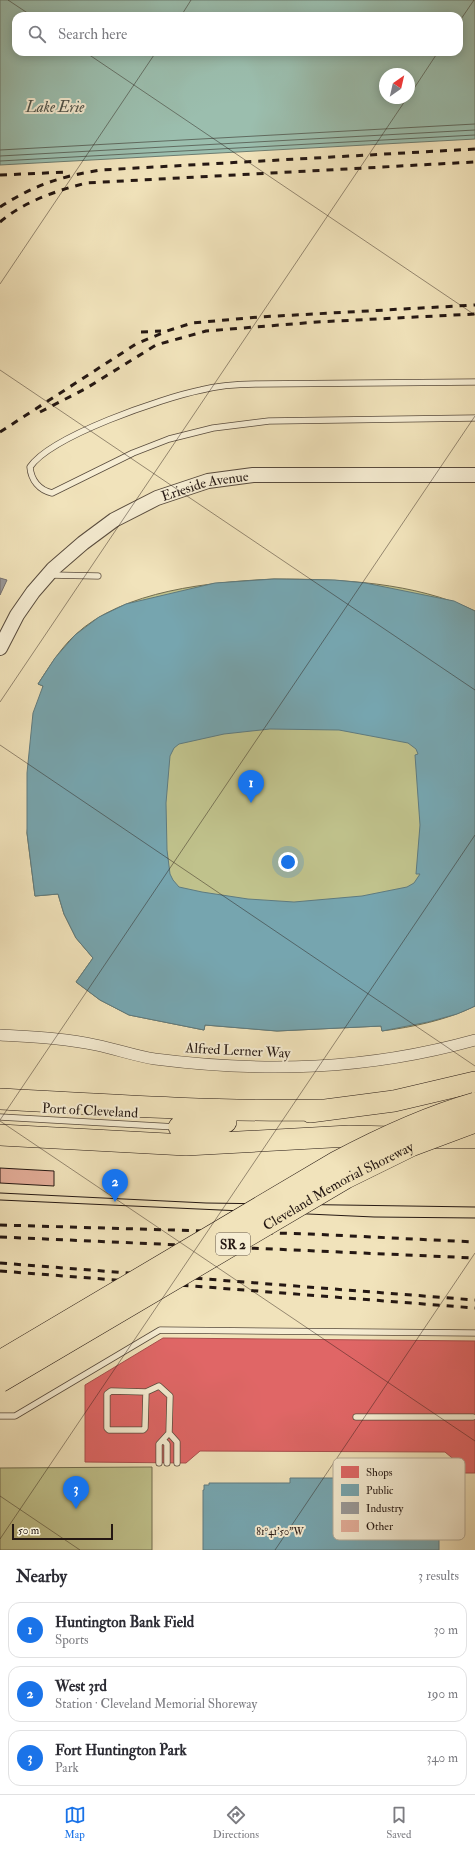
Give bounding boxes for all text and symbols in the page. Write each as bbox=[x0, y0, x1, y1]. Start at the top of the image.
search box bbox=[12, 12, 463, 56]
icon: search bbox=[26, 23, 48, 45]
text: Search here bbox=[58, 25, 127, 44]
north arrow bbox=[379, 68, 415, 104]
water label: Lake Erie bbox=[25, 98, 85, 117]
street label: Erieside Avenue bbox=[159, 468, 250, 505]
pin: 1 bbox=[238, 770, 264, 803]
your location bbox=[278, 852, 298, 872]
street label: Alfred Lerner Way bbox=[184, 1039, 292, 1063]
street label: Port of Cleveland bbox=[41, 1099, 139, 1122]
street label: Cleveland Memorial Shoreway bbox=[260, 1138, 417, 1234]
pin: 2 bbox=[102, 1169, 128, 1202]
road number: SR 2 bbox=[216, 1233, 250, 1255]
legend bbox=[333, 1458, 465, 1540]
text: Shops bbox=[366, 1466, 393, 1480]
pin: 3 bbox=[63, 1476, 89, 1509]
text: Public bbox=[366, 1484, 394, 1497]
text: Industry bbox=[366, 1502, 404, 1516]
text: Other bbox=[366, 1520, 394, 1533]
scale bar bbox=[12, 1522, 113, 1541]
text: 50 m bbox=[18, 1524, 39, 1537]
text: 81°41'50"W bbox=[256, 1526, 304, 1538]
text: Nearby bbox=[16, 1566, 67, 1587]
text: 3 results bbox=[418, 1568, 459, 1584]
text: Huntington Bank Field bbox=[55, 1613, 194, 1632]
text: 1 bbox=[28, 1622, 32, 1638]
text: 30 m bbox=[434, 1622, 458, 1638]
text: Sports bbox=[55, 1632, 89, 1648]
text: West 3rd bbox=[55, 1677, 107, 1696]
text: 2 bbox=[27, 1686, 33, 1702]
text: 190 m bbox=[427, 1686, 458, 1702]
text: Station · Cleveland Memorial Shoreway bbox=[55, 1696, 257, 1712]
text: Fort Huntington Park bbox=[55, 1741, 187, 1760]
text: 3 bbox=[28, 1750, 33, 1766]
text: 340 m bbox=[427, 1750, 458, 1766]
text: Park bbox=[55, 1760, 79, 1776]
tab: Map bbox=[64, 1804, 86, 1841]
tab: Directions bbox=[213, 1804, 259, 1841]
tab: Saved bbox=[386, 1804, 411, 1841]

